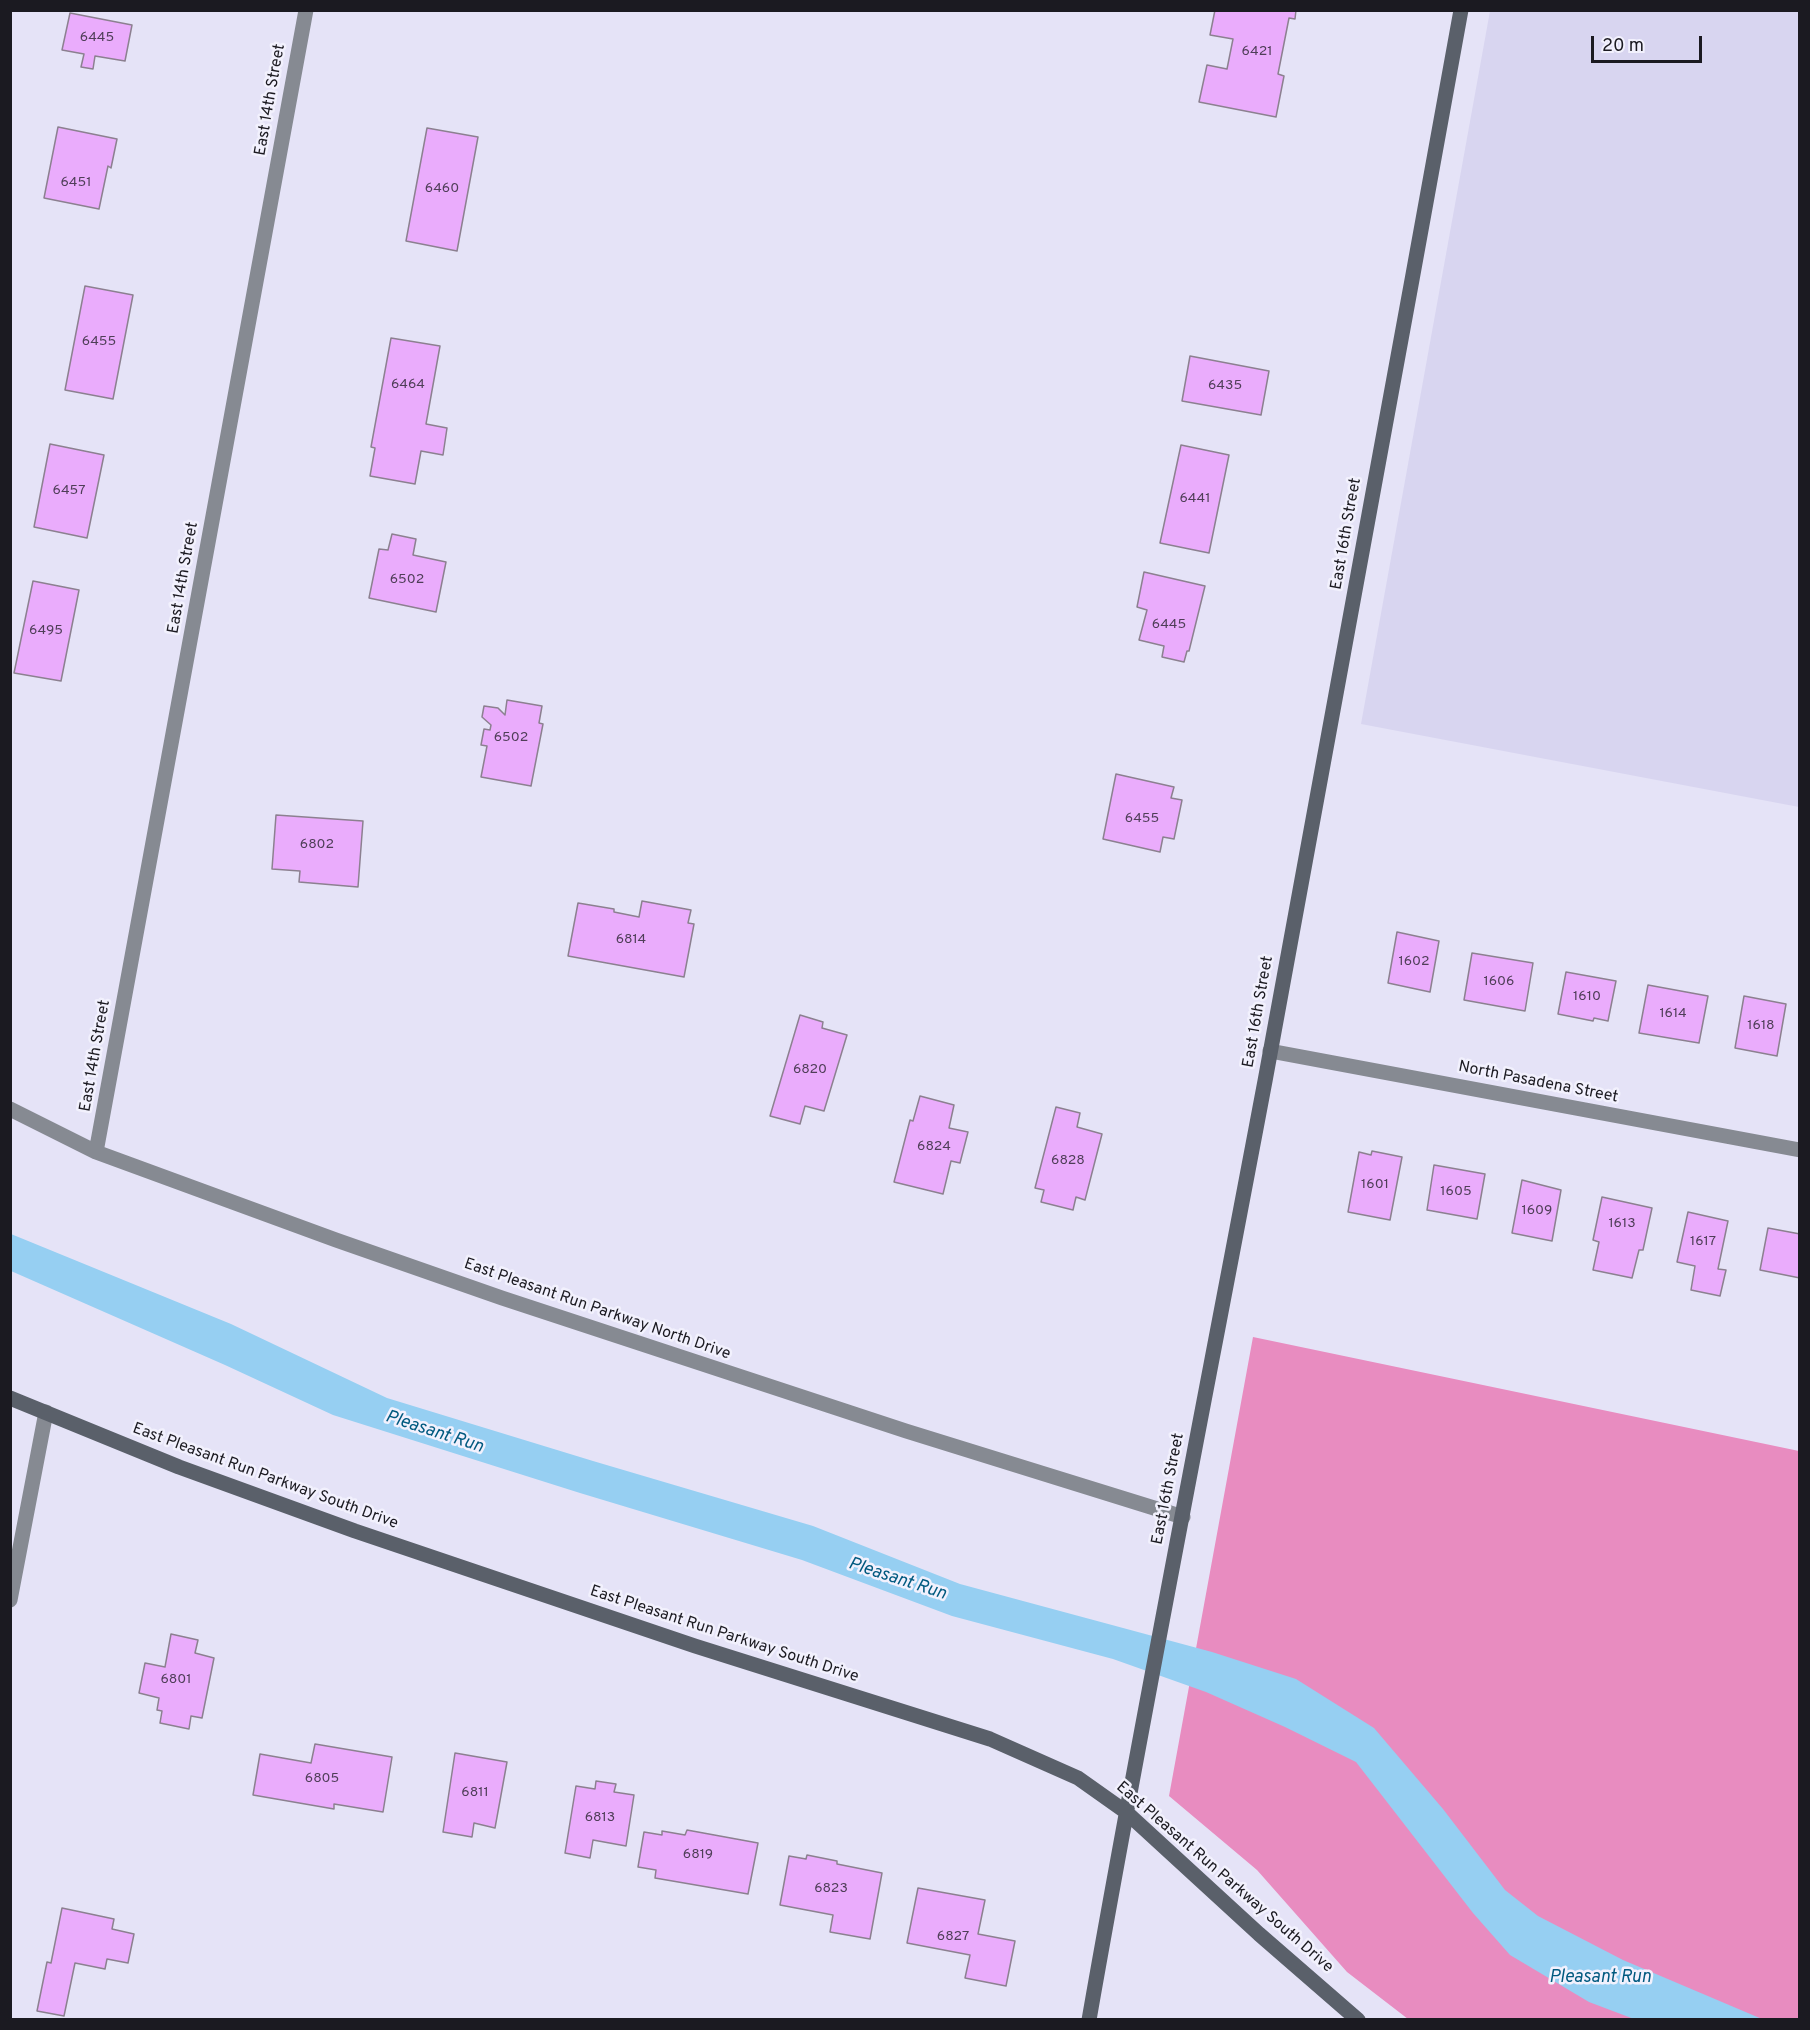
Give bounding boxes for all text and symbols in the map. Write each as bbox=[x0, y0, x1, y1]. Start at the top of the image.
scale bar bbox=[1594, 24, 1705, 62]
house number: 6445 bbox=[80, 30, 114, 46]
text: 20 m bbox=[1602, 35, 1644, 58]
street label: East 14th Street bbox=[252, 43, 290, 157]
house number: 6421 bbox=[1242, 44, 1272, 60]
house number: 6451 bbox=[61, 175, 91, 191]
house number: 6460 bbox=[425, 181, 459, 197]
house number: 6455 bbox=[82, 334, 116, 350]
house number: 6464 bbox=[391, 377, 425, 393]
house number: 6435 bbox=[1208, 378, 1242, 394]
street label: East 16th Street bbox=[1328, 477, 1366, 591]
house number: 6457 bbox=[53, 483, 85, 499]
house number: 6441 bbox=[1180, 491, 1210, 507]
street label: East 14th Street bbox=[165, 521, 203, 635]
house number: 6502 bbox=[390, 572, 424, 588]
house number: 6445 bbox=[1152, 617, 1186, 633]
house number: 6495 bbox=[29, 623, 63, 639]
house number: 6502 bbox=[494, 730, 528, 746]
house number: 6455 bbox=[1125, 811, 1159, 827]
house number: 6802 bbox=[300, 837, 334, 853]
house number: 6814 bbox=[616, 932, 646, 948]
house number: 1602 bbox=[1398, 954, 1430, 970]
street label: East 16th Street bbox=[1240, 955, 1278, 1069]
house number: 1606 bbox=[1484, 974, 1514, 990]
house number: 1610 bbox=[1573, 989, 1601, 1005]
street label: East 14th Street bbox=[77, 999, 115, 1113]
house number: 1614 bbox=[1659, 1006, 1687, 1022]
house number: 1618 bbox=[1747, 1018, 1775, 1034]
street label: North Pasadena Street bbox=[1456, 1058, 1620, 1108]
house number: 6820 bbox=[793, 1062, 827, 1078]
house number: 6824 bbox=[917, 1139, 951, 1155]
house number: 6828 bbox=[1051, 1153, 1085, 1169]
house number: 1601 bbox=[1361, 1177, 1389, 1193]
house number: 1605 bbox=[1440, 1184, 1472, 1200]
house number: 1609 bbox=[1522, 1203, 1552, 1219]
house number: 1613 bbox=[1608, 1216, 1636, 1232]
house number: 1617 bbox=[1690, 1234, 1716, 1250]
street label: East Pleasant Run Parkway North Drive bbox=[461, 1255, 733, 1365]
water label: Pleasant Run bbox=[382, 1407, 486, 1459]
street label: East Pleasant Run Parkway South Drive bbox=[129, 1420, 401, 1534]
street label: East 16th Street bbox=[1149, 1432, 1189, 1546]
water label: Pleasant Run bbox=[845, 1554, 949, 1606]
street label: East Pleasant Run Parkway South Drive bbox=[587, 1582, 861, 1688]
house number: 6801 bbox=[161, 1672, 191, 1688]
house number: 6805 bbox=[305, 1771, 339, 1787]
street label: East Pleasant Run Parkway South Drive bbox=[1112, 1778, 1336, 1978]
house number: 6811 bbox=[461, 1785, 489, 1801]
house number: 6813 bbox=[585, 1810, 615, 1826]
house number: 6819 bbox=[683, 1847, 713, 1863]
house number: 6823 bbox=[814, 1881, 848, 1897]
house number: 6827 bbox=[937, 1929, 969, 1945]
water label: Pleasant Run bbox=[1549, 1967, 1651, 1989]

